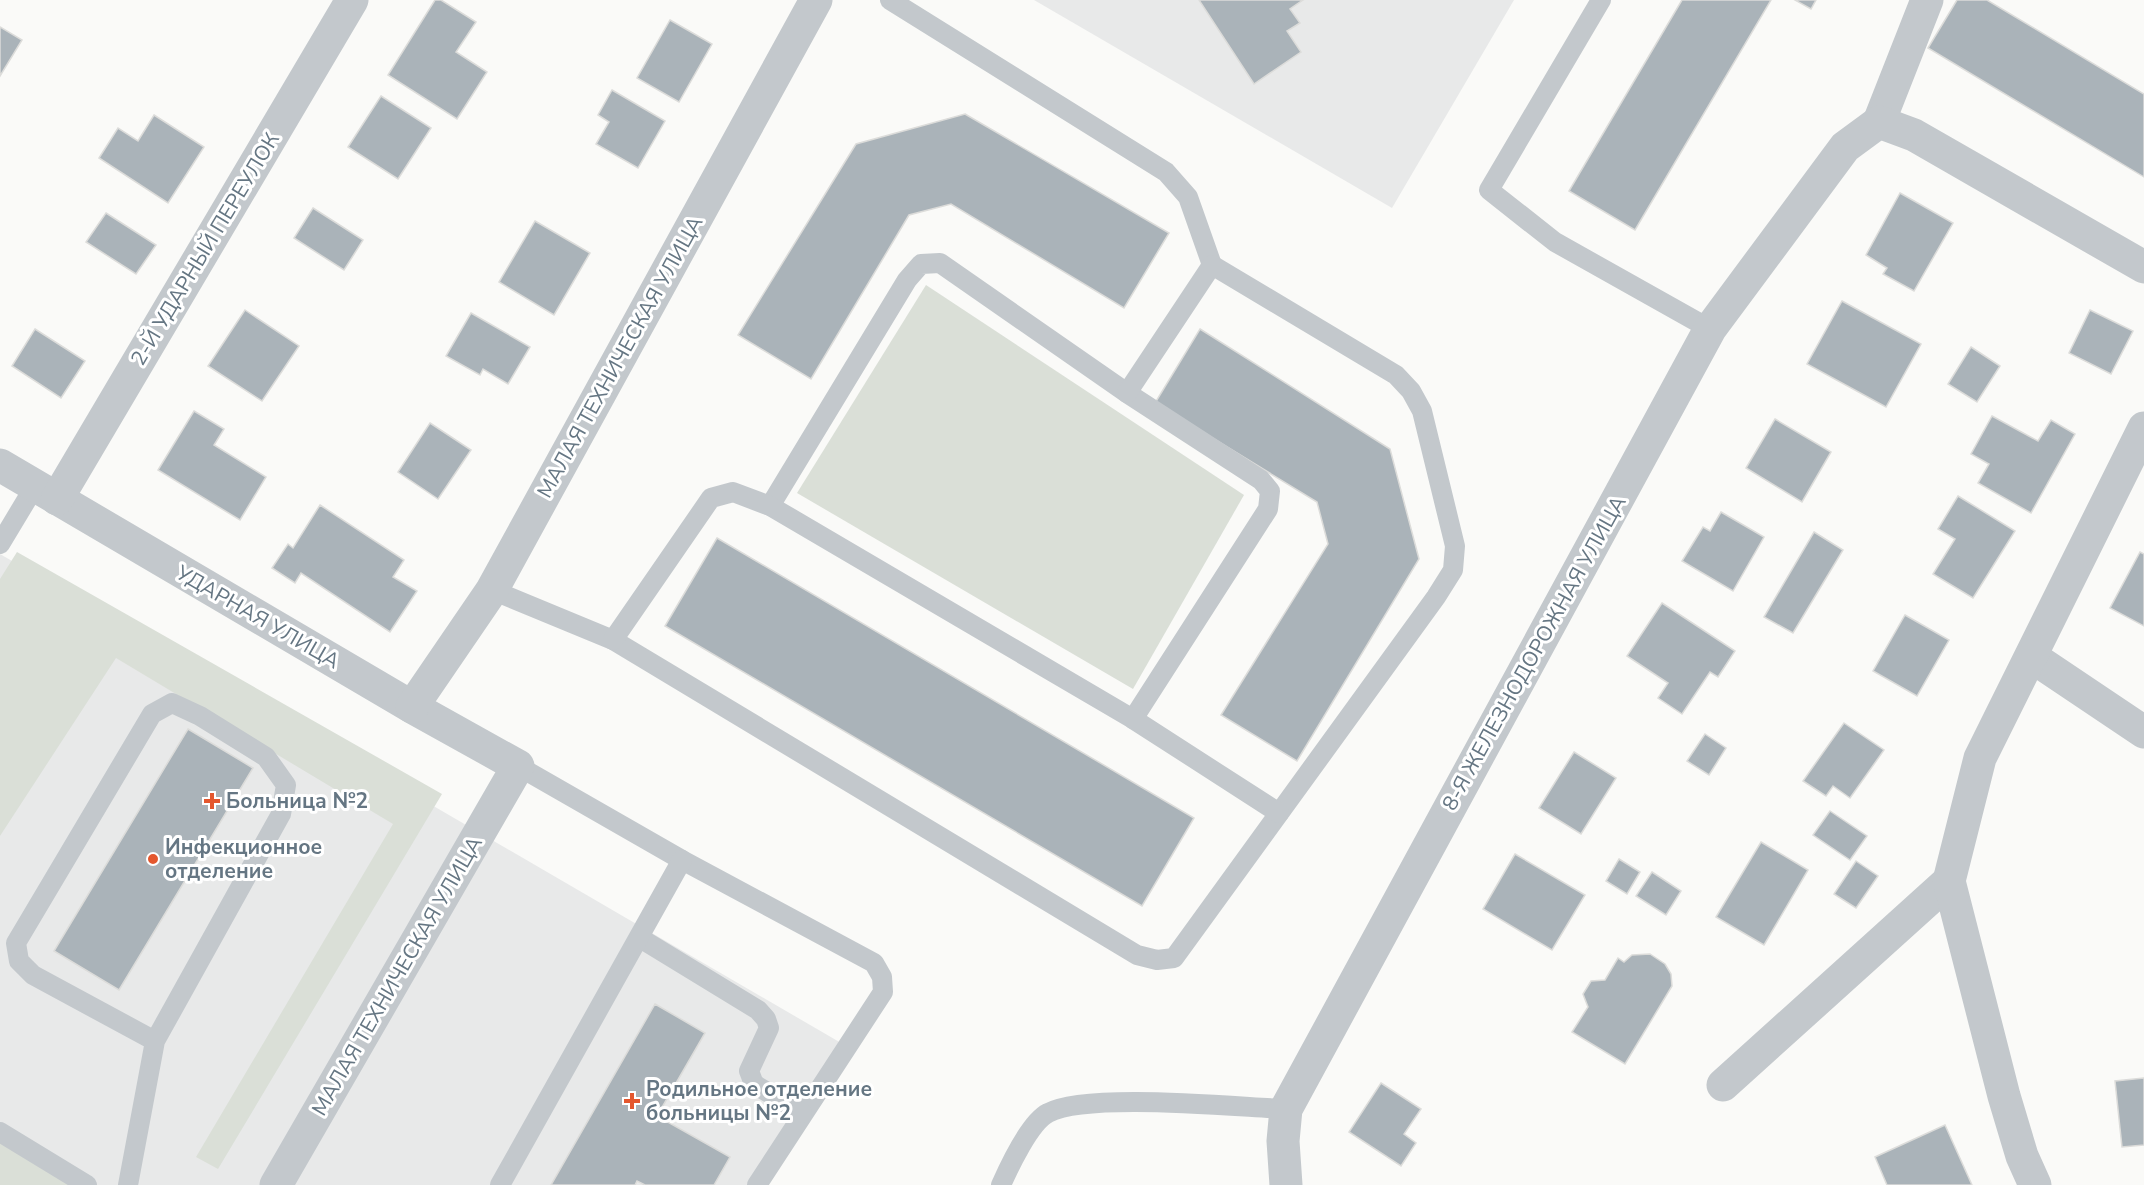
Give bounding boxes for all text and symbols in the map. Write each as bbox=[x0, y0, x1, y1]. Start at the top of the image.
street label: 2-Й УДАРНЫЙ ПЕРЕУЛОК bbox=[124, 127, 286, 371]
street label: МАЛАЯ ТЕХНИЧЕСКАЯ УЛИЦА bbox=[531, 211, 709, 503]
street label: 8-Я ЖЕЛЕЗНОДОРОЖНАЯ УЛИЦА bbox=[1436, 491, 1632, 815]
street label: УДАРНАЯ УЛИЦА bbox=[170, 558, 345, 675]
place label: Больница №2 bbox=[226, 787, 368, 815]
marker: Больница №2 bbox=[203, 792, 221, 810]
street label: МАЛАЯ ТЕХНИЧЕСКАЯ УЛИЦА bbox=[305, 831, 489, 1121]
place label: Инфекционное отделение bbox=[165, 833, 322, 885]
marker: Инфекционное отделение bbox=[146, 852, 160, 866]
place label: Родильное отделение больницы №2 bbox=[646, 1075, 872, 1127]
marker: Родильное отделение больницы №2 bbox=[623, 1092, 641, 1110]

